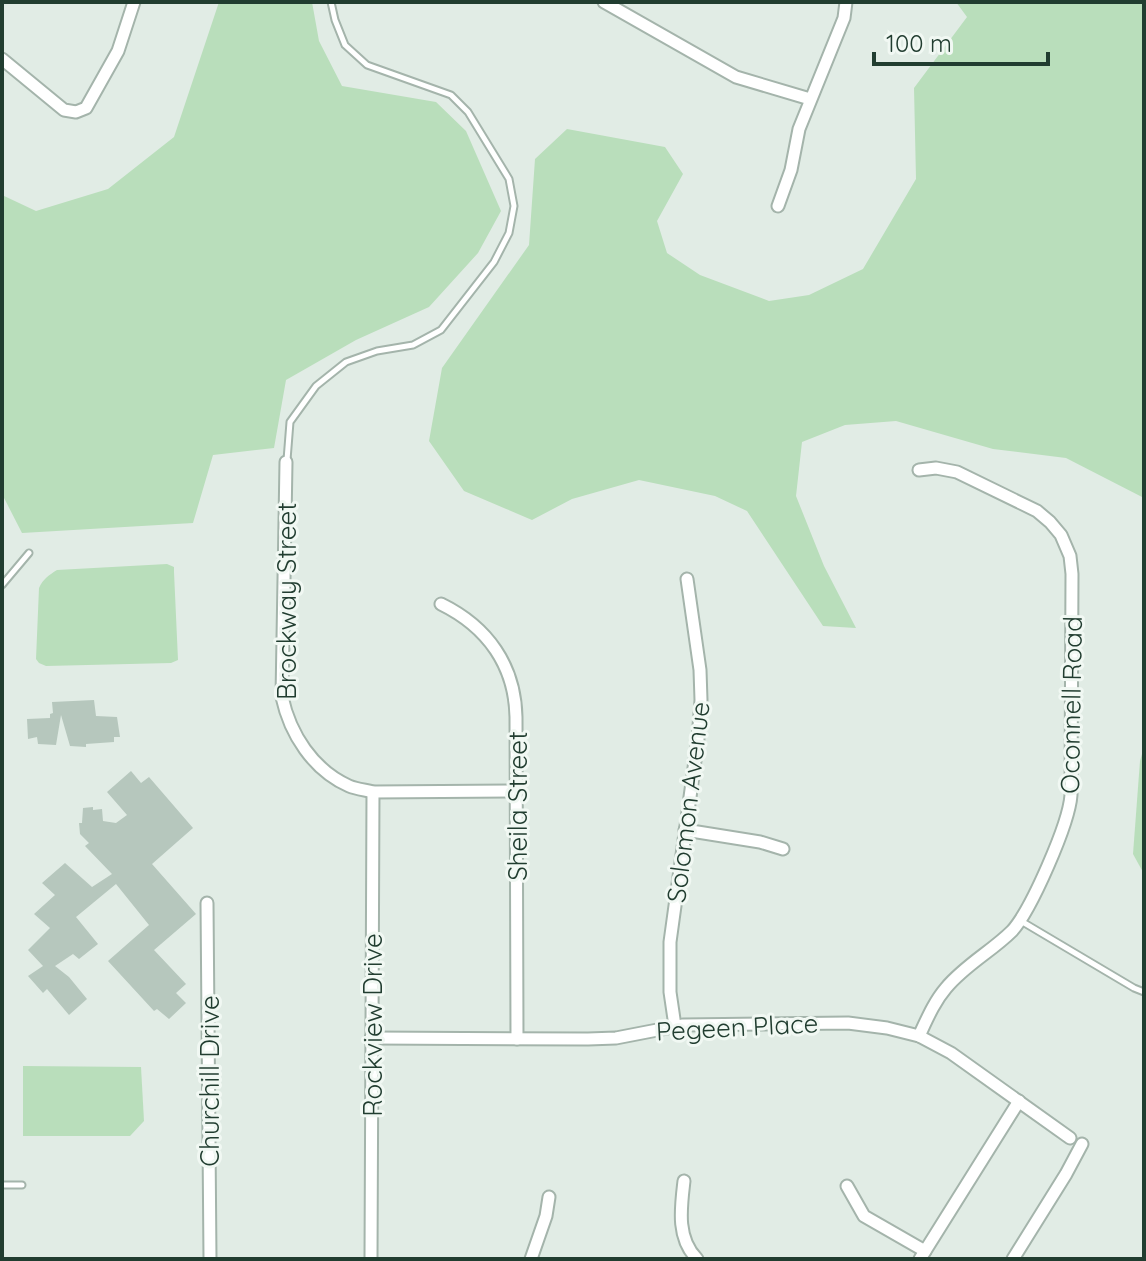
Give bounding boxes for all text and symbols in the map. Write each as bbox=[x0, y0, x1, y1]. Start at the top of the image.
scale bar bbox=[874, 16, 1048, 66]
text: 100 m bbox=[886, 28, 952, 58]
street label: Brockway Street bbox=[270, 502, 303, 700]
street label: Oconnell Road bbox=[1053, 616, 1089, 794]
street label: Solomon Avenue bbox=[659, 700, 717, 904]
street label: Sheila Street bbox=[501, 731, 534, 881]
street label: Rockview Drive bbox=[356, 933, 389, 1117]
street label: Churchill Drive bbox=[193, 995, 226, 1167]
street label: Pegeen Place bbox=[655, 1006, 819, 1048]

